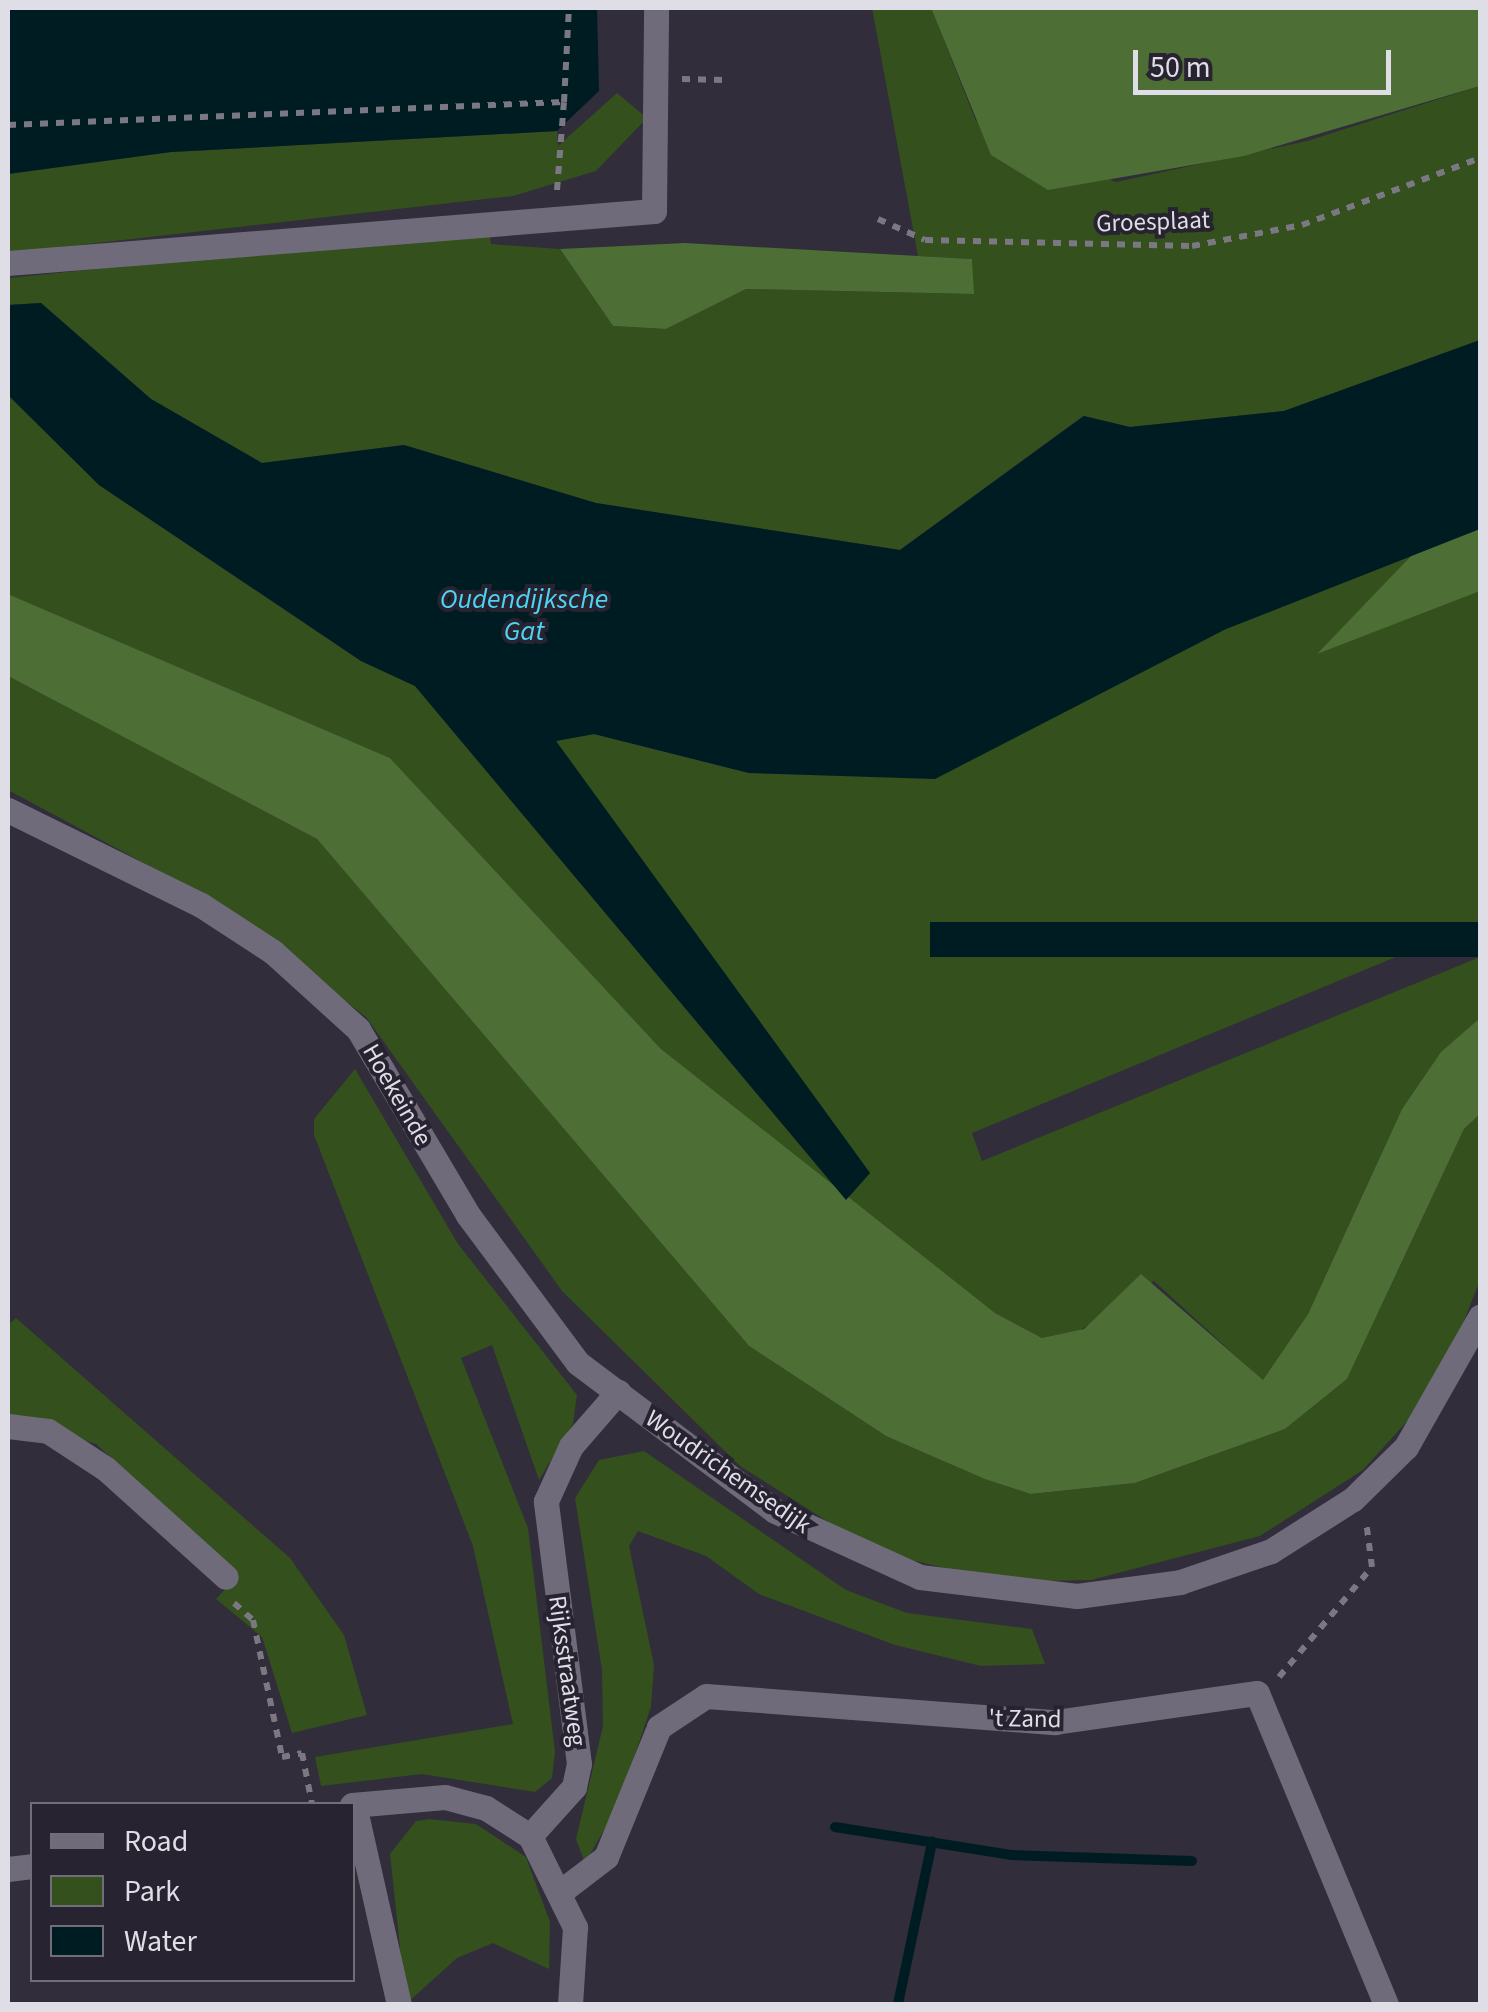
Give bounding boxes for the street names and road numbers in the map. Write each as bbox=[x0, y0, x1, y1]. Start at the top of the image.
street label: Groesplaat bbox=[1096, 205, 1210, 239]
street label: Hoekeinde bbox=[356, 1039, 438, 1151]
street label: Woudrichemsedijk bbox=[639, 1404, 817, 1540]
street label: Rijksstraatweg bbox=[542, 1594, 592, 1748]
street label: 't Zand bbox=[988, 1703, 1062, 1735]

